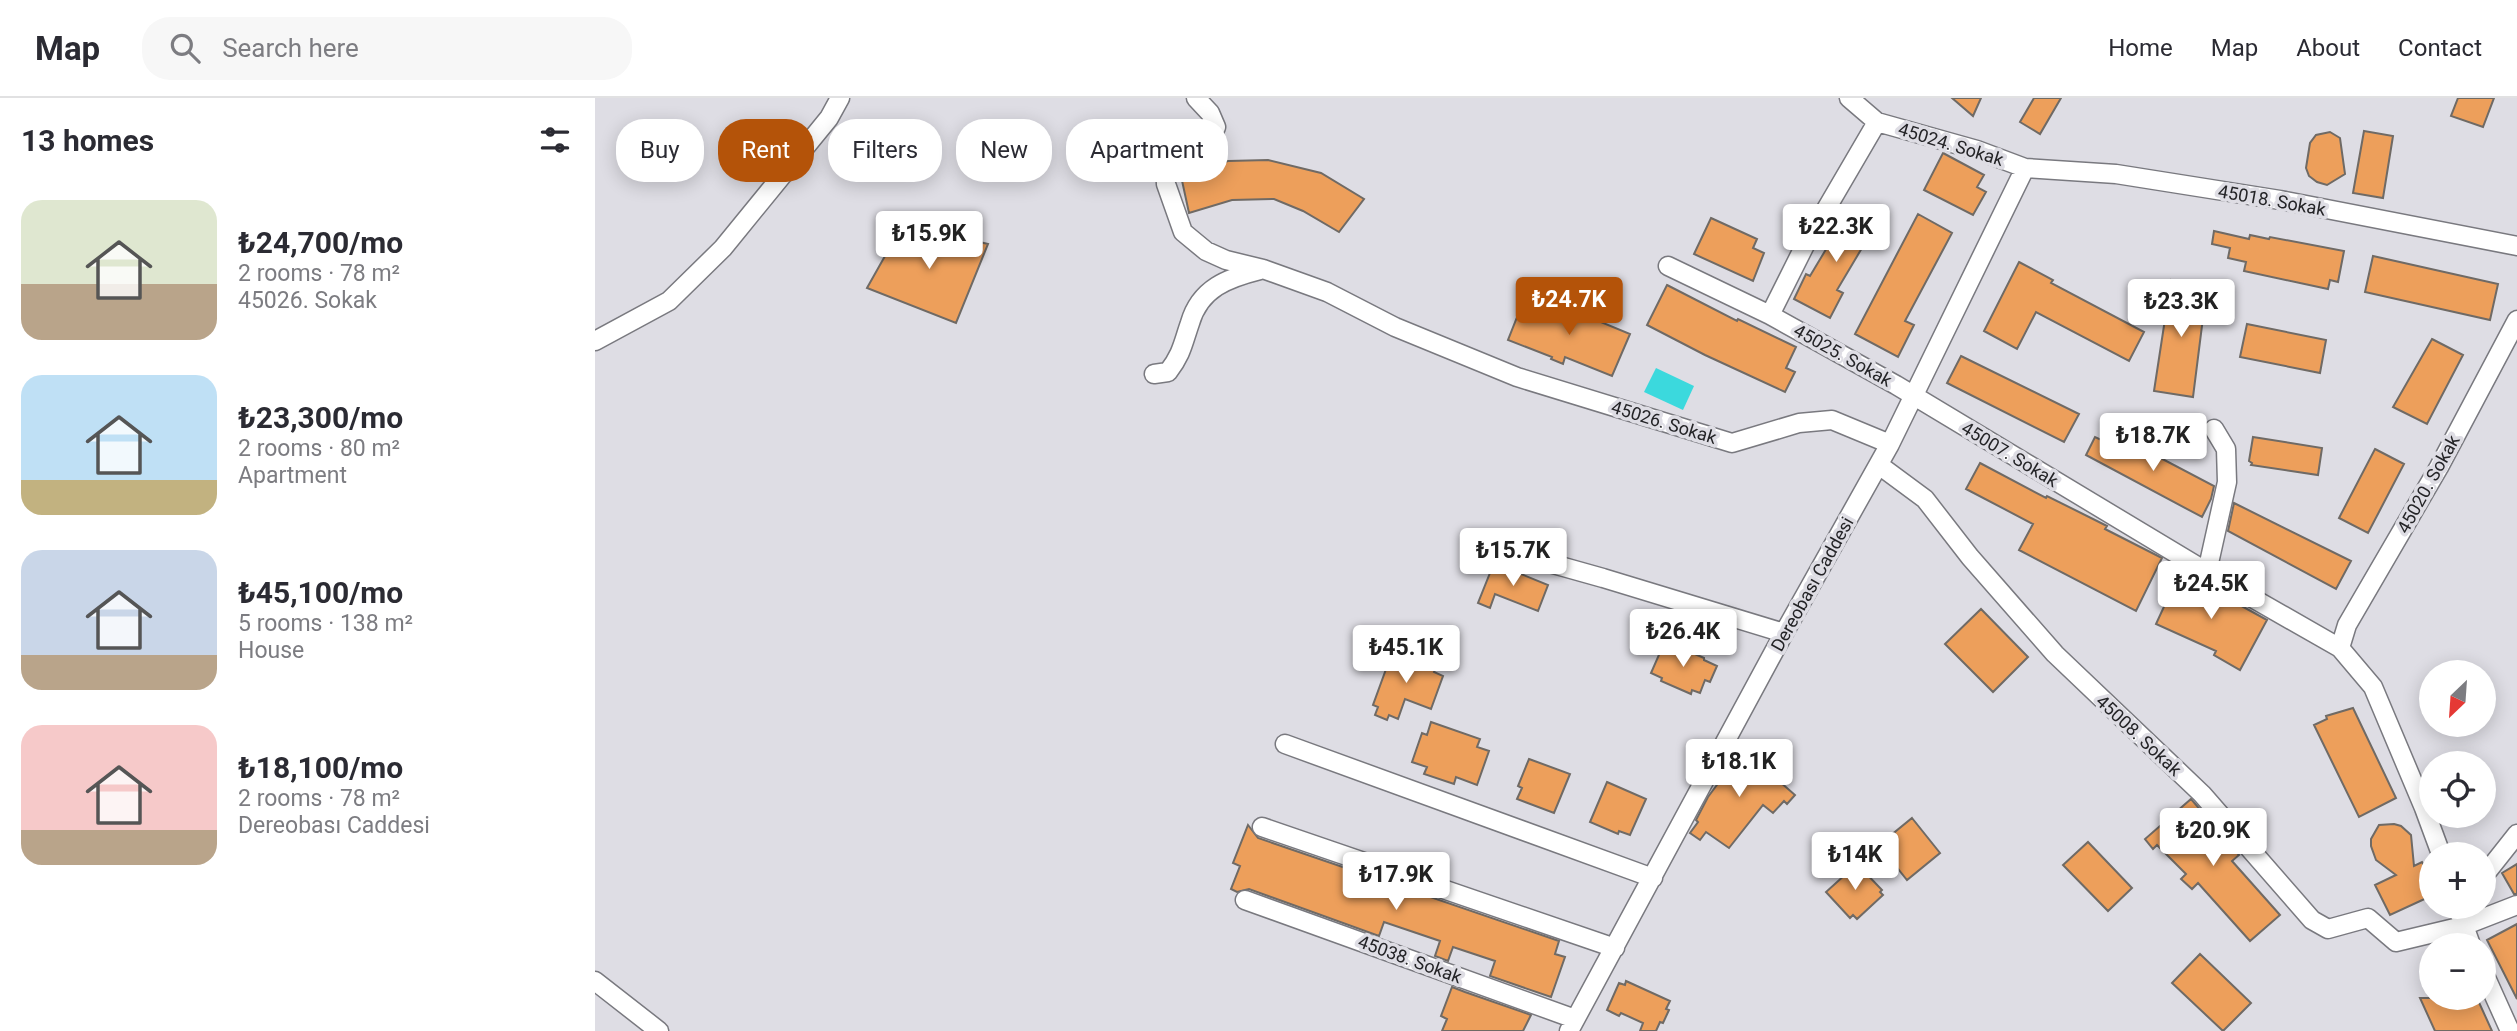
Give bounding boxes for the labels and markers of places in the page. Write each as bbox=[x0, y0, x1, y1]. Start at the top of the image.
pin: ₺22.3K bbox=[1779, 204, 1893, 264]
pin: ₺15.9K bbox=[872, 212, 986, 271]
pin: ₺24.7K bbox=[1512, 278, 1626, 337]
pin: ₺23.3K bbox=[2124, 280, 2238, 339]
pin: ₺18.7K bbox=[2096, 414, 2210, 473]
pin: ₺15.7K bbox=[1456, 528, 1570, 588]
pin: ₺24.5K bbox=[2154, 561, 2268, 621]
pin: ₺26.4K bbox=[1626, 610, 1740, 669]
pin: ₺45.1K bbox=[1349, 626, 1463, 685]
pin: ₺18.1K bbox=[1682, 740, 1796, 799]
pin: ₺20.9K bbox=[2156, 808, 2270, 868]
pin: ₺14K bbox=[1814, 832, 1896, 892]
pin: ₺17.9K bbox=[1339, 852, 1453, 912]

